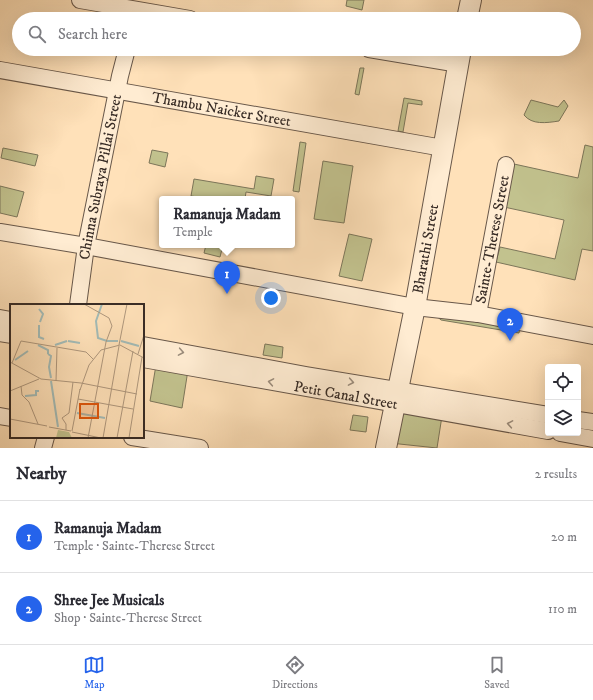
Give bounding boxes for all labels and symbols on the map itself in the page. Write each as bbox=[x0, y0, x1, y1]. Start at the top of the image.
street label: Thambu Naicker Street bbox=[151, 87, 293, 131]
street label: Chinna Subraya Pillai Street bbox=[75, 92, 126, 261]
street label: Sainte-Therese Street bbox=[471, 173, 513, 305]
street label: Bharathi Street bbox=[408, 202, 443, 295]
pin: 1 bbox=[214, 261, 240, 294]
your location bbox=[261, 288, 281, 308]
inset map bbox=[10, 304, 144, 438]
pin: 2 bbox=[497, 308, 523, 341]
one-way arrow bbox=[178, 347, 185, 356]
street label: Petit Canal Street bbox=[292, 376, 399, 414]
one-way arrow bbox=[268, 378, 274, 387]
one-way arrow bbox=[348, 378, 354, 386]
one-way arrow bbox=[506, 420, 513, 429]

